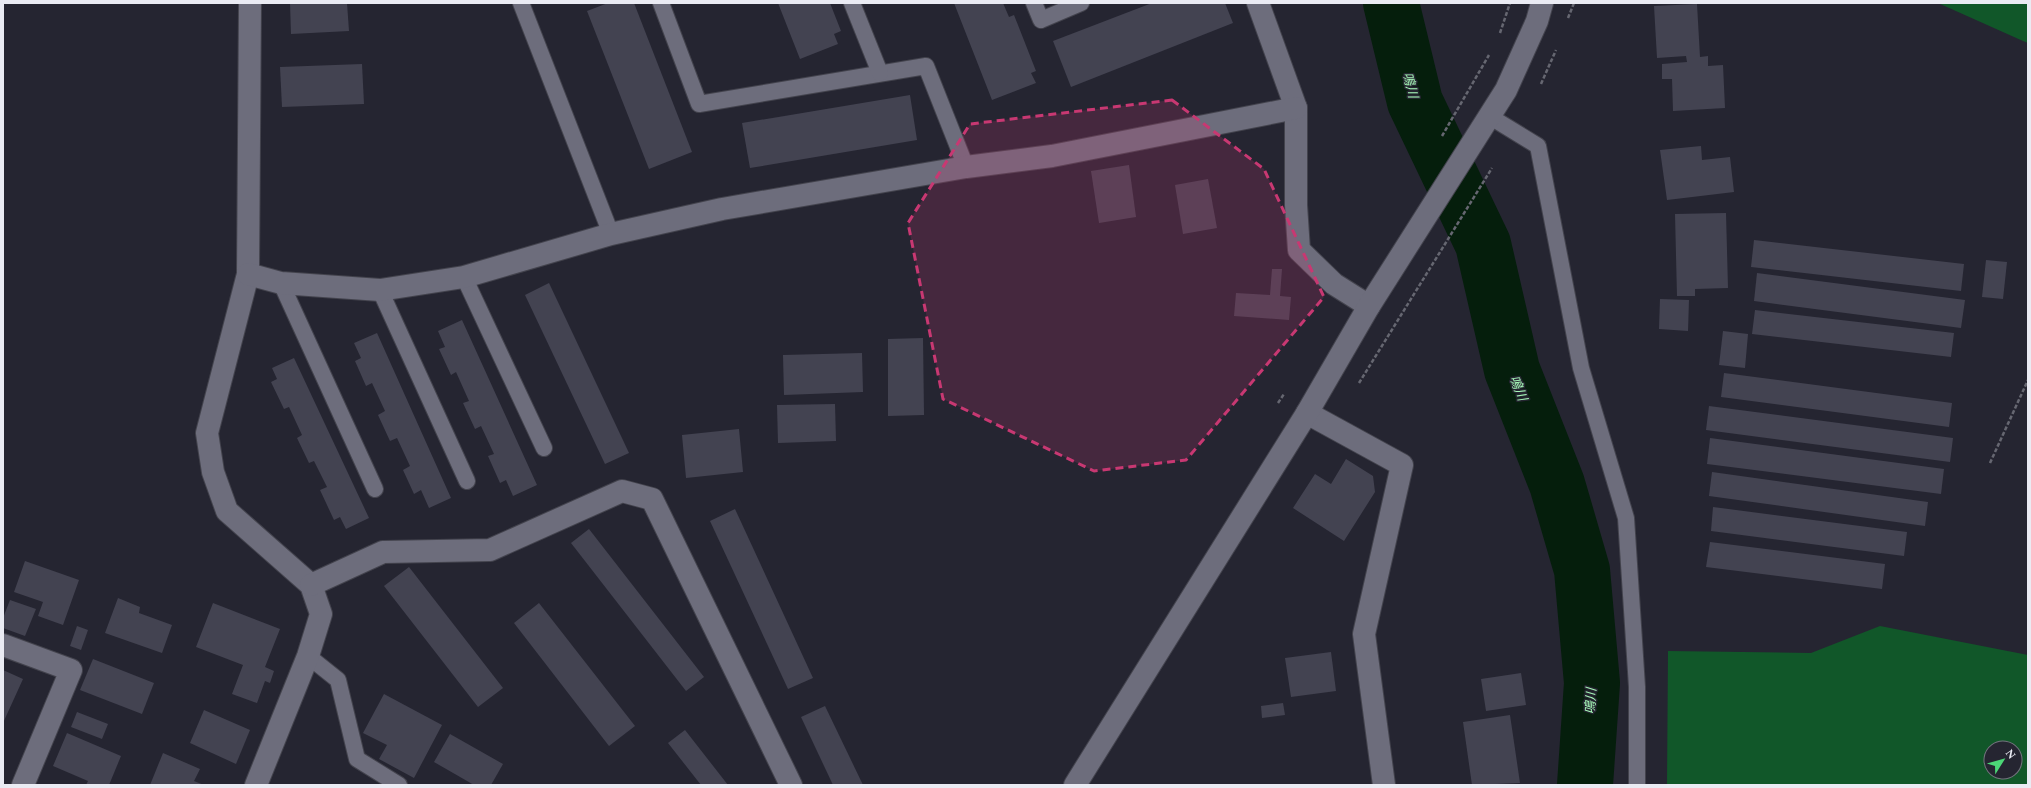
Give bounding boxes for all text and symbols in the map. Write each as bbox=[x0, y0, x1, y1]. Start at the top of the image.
water label: 鳴川 bbox=[1397, 70, 1423, 102]
water label: 鳴川 bbox=[1504, 373, 1533, 406]
water label: 鳴川 bbox=[1580, 686, 1602, 715]
north arrow bbox=[1983, 740, 2023, 780]
text: N bbox=[2001, 746, 2020, 763]

